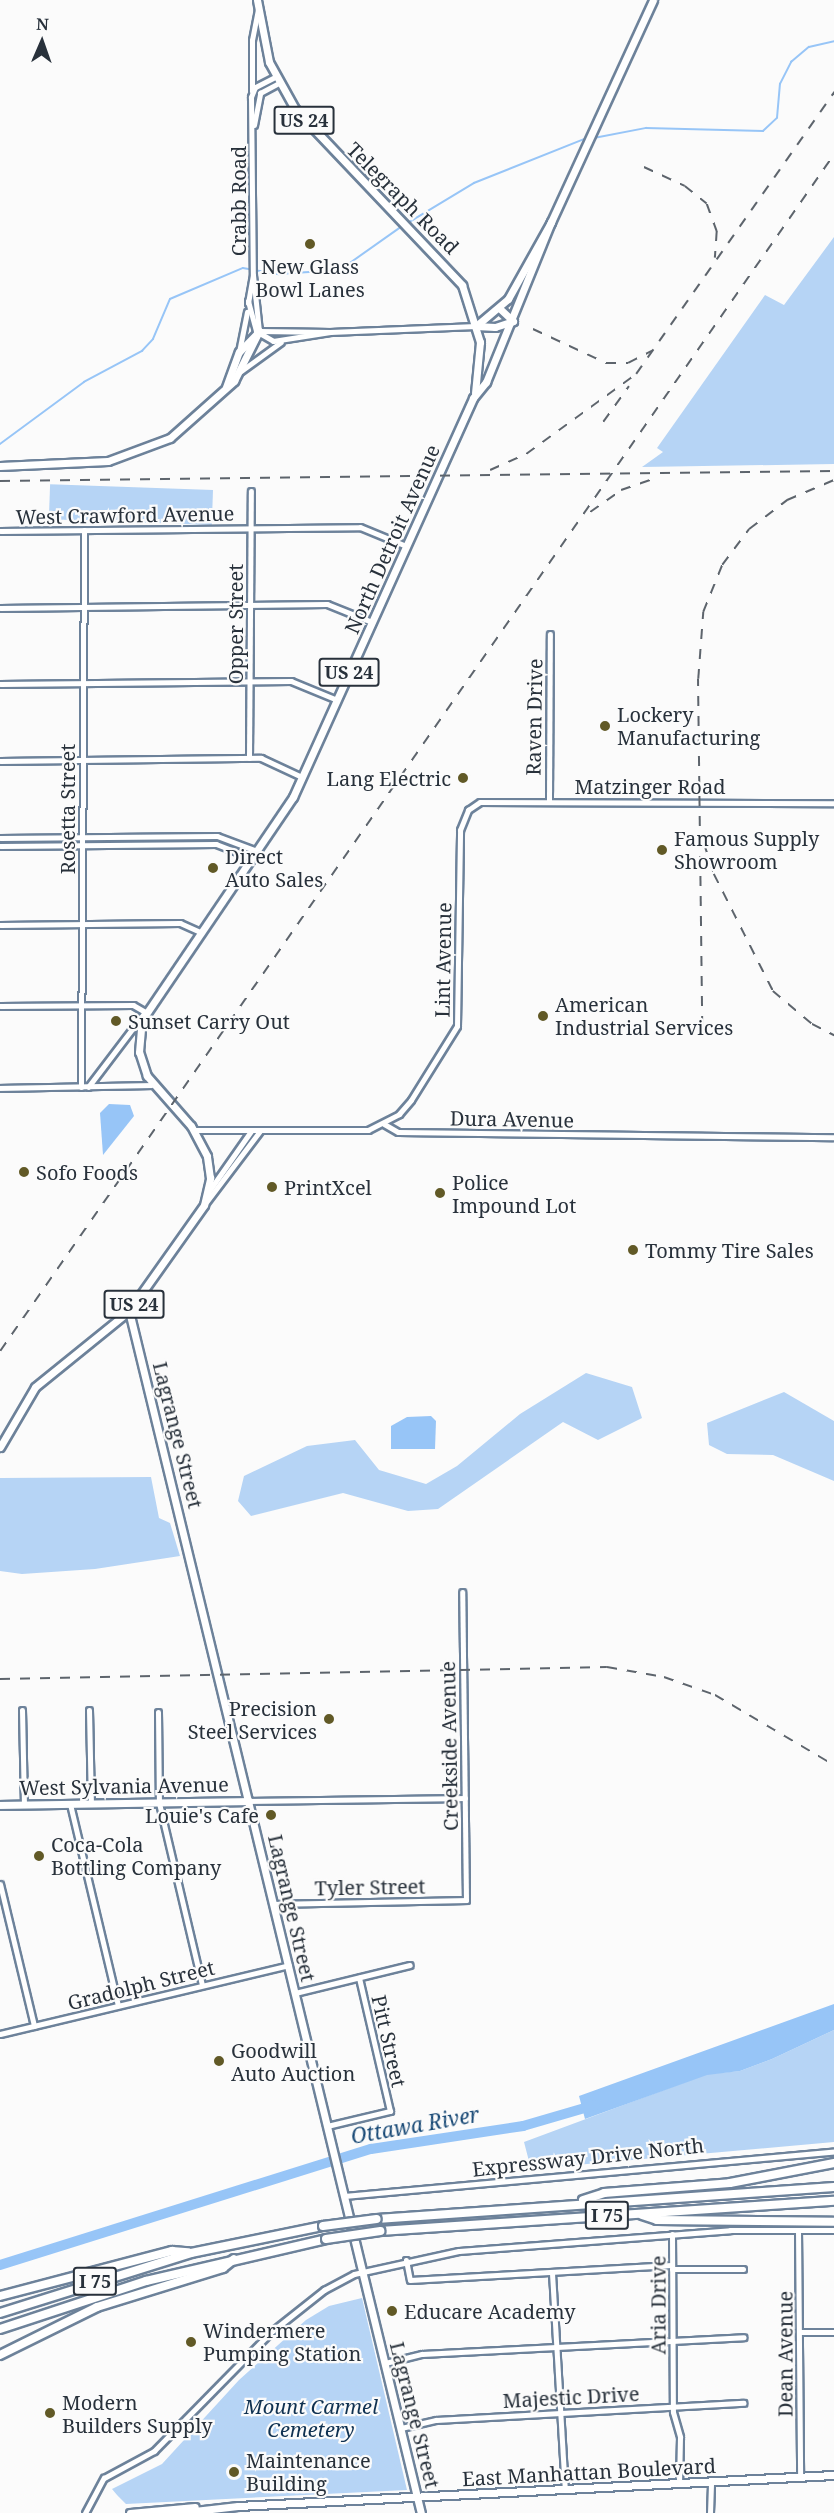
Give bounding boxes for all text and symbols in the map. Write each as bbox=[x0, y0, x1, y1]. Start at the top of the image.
north arrow bbox=[12, 12, 72, 72]
text: N bbox=[36, 13, 49, 35]
road number: US 24 bbox=[272, 105, 336, 135]
street label: Telegraph Road bbox=[342, 137, 464, 259]
street label: Crabb Road bbox=[226, 146, 250, 256]
marker: New Glass Bowl Lanes bbox=[303, 237, 317, 251]
place label: New Glass Bowl Lanes bbox=[255, 254, 365, 301]
street label: North Detroit Avenue bbox=[339, 441, 445, 637]
street label: West Crawford Avenue bbox=[15, 501, 235, 529]
street label: Opper Street bbox=[223, 564, 247, 684]
road number: US 24 bbox=[318, 657, 380, 687]
street label: Raven Drive bbox=[521, 658, 547, 776]
place label: Lockery Manufacturing bbox=[617, 702, 760, 749]
marker: Lockery Manufacturing bbox=[598, 719, 612, 733]
street label: Rosetta Street bbox=[55, 744, 79, 874]
place label: Lang Electric bbox=[327, 766, 451, 790]
marker: Lang Electric bbox=[456, 771, 470, 785]
street label: Matzinger Road bbox=[575, 774, 725, 798]
place label: Famous Supply Showroom bbox=[674, 826, 819, 873]
marker: Famous Supply Showroom bbox=[655, 843, 669, 857]
place label: Direct Auto Sales bbox=[225, 844, 323, 891]
marker: Direct Auto Sales bbox=[206, 861, 220, 875]
street label: Lint Avenue bbox=[430, 902, 456, 1018]
place label: American Industrial Services bbox=[555, 993, 733, 1040]
place label: Sunset Carry Out bbox=[128, 1009, 290, 1033]
marker: American Industrial Services bbox=[536, 1009, 550, 1023]
marker: Sunset Carry Out bbox=[109, 1014, 123, 1028]
street label: Dura Avenue bbox=[450, 1106, 574, 1132]
place label: Sofo Foods bbox=[36, 1160, 138, 1184]
marker: Sofo Foods bbox=[17, 1165, 31, 1179]
place label: Police Impound Lot bbox=[452, 1170, 576, 1217]
place label: PrintXcel bbox=[284, 1175, 372, 1199]
marker: PrintXcel bbox=[265, 1180, 279, 1194]
marker: Police Impound Lot bbox=[433, 1186, 447, 1200]
place label: Tommy Tire Sales bbox=[645, 1238, 814, 1262]
marker: Tommy Tire Sales bbox=[626, 1243, 640, 1257]
road number: US 24 bbox=[102, 1289, 166, 1319]
street label: Lagrange Street bbox=[148, 1359, 208, 1511]
street label: Creekside Avenue bbox=[436, 1661, 462, 1831]
place label: Precision Steel Services bbox=[188, 1696, 317, 1743]
marker: Precision Steel Services bbox=[322, 1712, 336, 1726]
street label: West Sylvania Avenue bbox=[19, 1772, 229, 1800]
place label: Louie's Cafe bbox=[145, 1803, 259, 1827]
marker: Louie's Cafe bbox=[264, 1808, 278, 1822]
place label: Coca-Cola Bottling Company bbox=[51, 1832, 221, 1879]
street label: Lagrange Street bbox=[263, 1832, 321, 1984]
marker: Coca-Cola Bottling Company bbox=[32, 1849, 46, 1863]
street label: Tyler Street bbox=[314, 1874, 426, 1900]
street label: Gradolph Street bbox=[65, 1955, 217, 2015]
street label: Pitt Street bbox=[367, 1993, 411, 2089]
place label: Goodwill Auto Auction bbox=[231, 2038, 355, 2085]
marker: Goodwill Auto Auction bbox=[212, 2054, 226, 2068]
water label: Ottawa River bbox=[349, 2101, 481, 2149]
street label: Expressway Drive North bbox=[471, 2133, 705, 2181]
road number: I 75 bbox=[584, 2200, 630, 2230]
street label: Aria Drive bbox=[646, 2255, 670, 2355]
road number: I 75 bbox=[72, 2266, 118, 2296]
street label: Dean Avenue bbox=[773, 2291, 797, 2417]
place label: Educare Academy bbox=[404, 2299, 575, 2323]
marker: Educare Academy bbox=[385, 2304, 399, 2318]
place label: Windermere Pumping Station bbox=[203, 2318, 361, 2365]
marker: Windermere Pumping Station bbox=[184, 2335, 198, 2349]
street label: Lagrange Street bbox=[385, 2339, 445, 2491]
street label: Majestic Drive bbox=[502, 2381, 640, 2413]
place label: Modern Builders Supply bbox=[62, 2390, 213, 2437]
park label: Mount Carmel Cemetery bbox=[244, 2395, 378, 2442]
marker: Modern Builders Supply bbox=[43, 2406, 57, 2420]
place label: Maintenance Building bbox=[246, 2448, 371, 2495]
street label: East Manhattan Boulevard bbox=[462, 2453, 716, 2491]
marker: Maintenance Building bbox=[227, 2465, 241, 2479]

